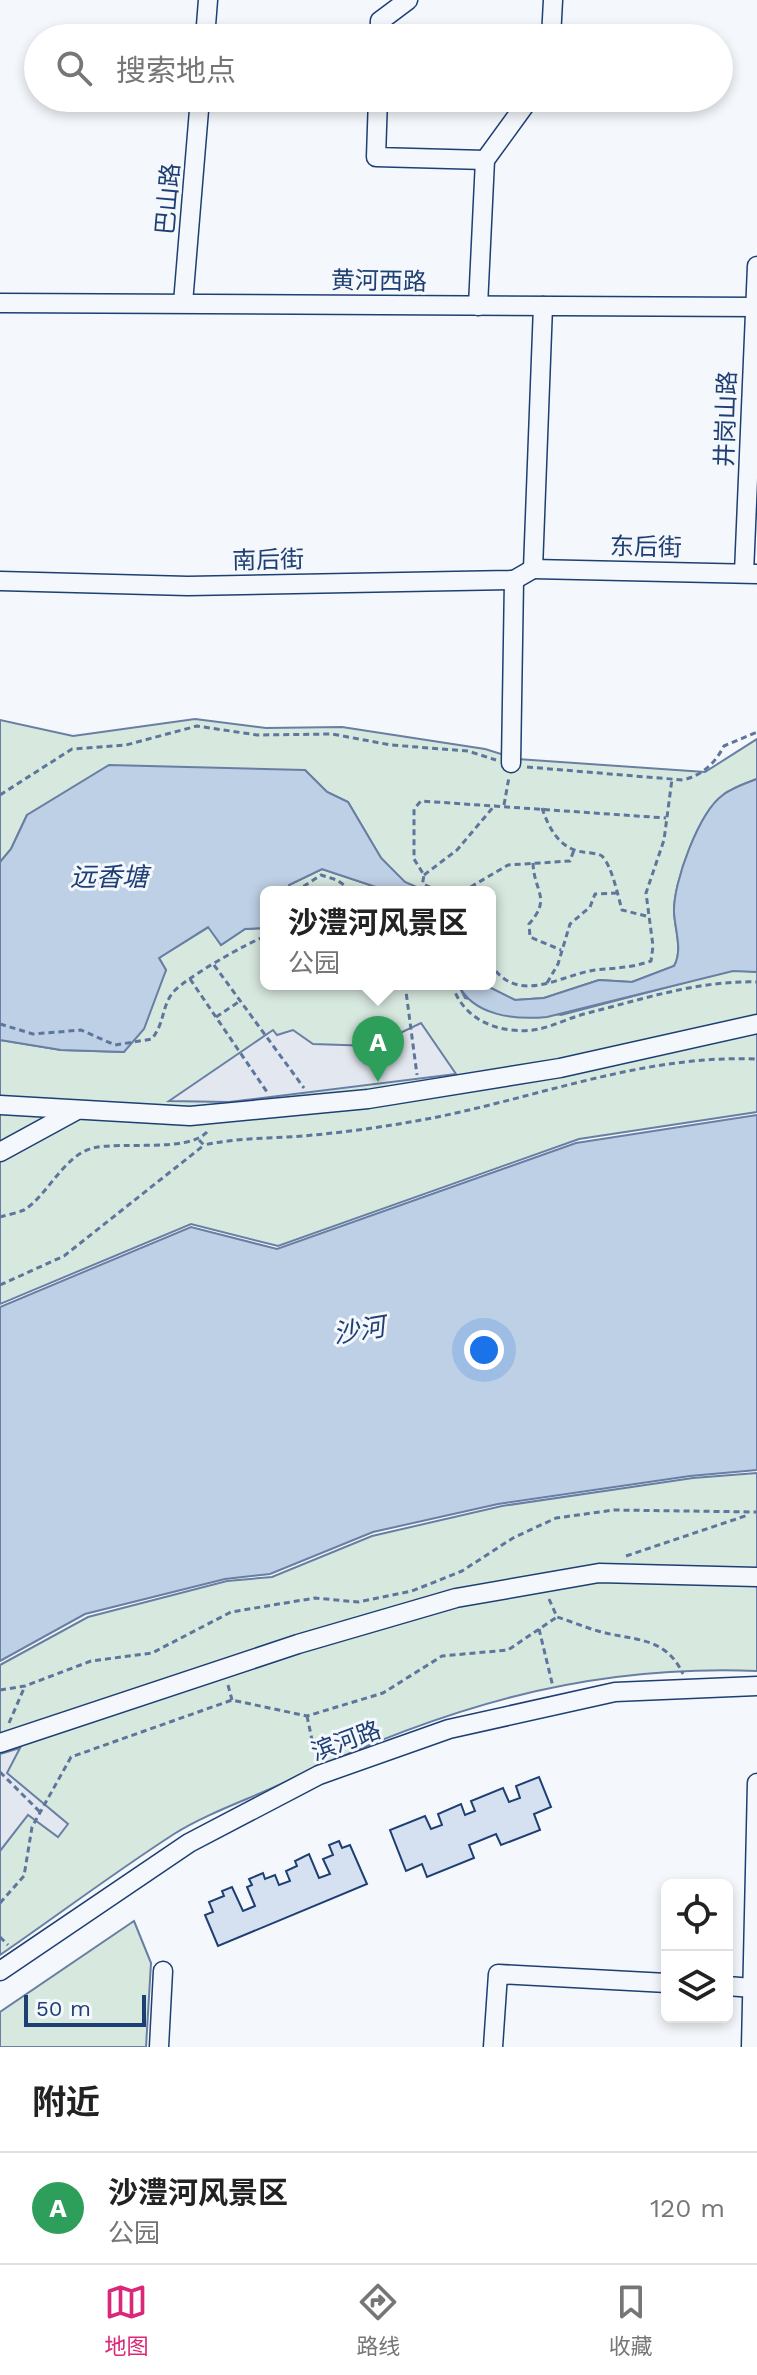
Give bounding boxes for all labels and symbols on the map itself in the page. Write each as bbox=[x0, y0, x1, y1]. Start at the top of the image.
street label: 巴山路 bbox=[151, 162, 185, 236]
street label: 黄河西路 bbox=[331, 266, 427, 296]
street label: 井岗山路 bbox=[710, 371, 742, 467]
street label: 东后街 bbox=[610, 532, 682, 562]
street label: 南后街 bbox=[232, 545, 304, 575]
water label: 远香塘 bbox=[70, 862, 152, 892]
pin: A bbox=[352, 1016, 404, 1082]
water label: 沙河 bbox=[331, 1310, 392, 1349]
your location bbox=[464, 1330, 504, 1370]
street label: 滨河路 bbox=[307, 1716, 385, 1766]
scale bar bbox=[24, 1991, 146, 2027]

